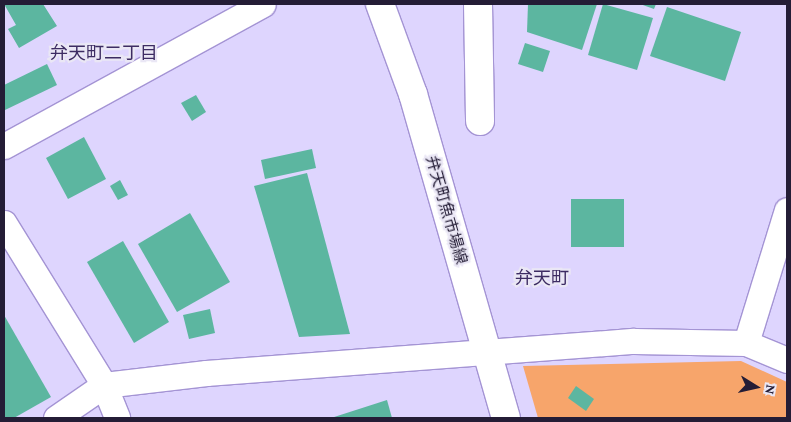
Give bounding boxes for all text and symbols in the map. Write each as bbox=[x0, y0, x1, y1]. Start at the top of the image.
district label: 弁天町二丁目 bbox=[50, 42, 158, 64]
street label: 弁天町魚市場線 bbox=[421, 154, 471, 266]
district label: 弁天町 bbox=[515, 267, 569, 289]
north arrow bbox=[731, 362, 781, 412]
text: N bbox=[762, 384, 779, 396]

